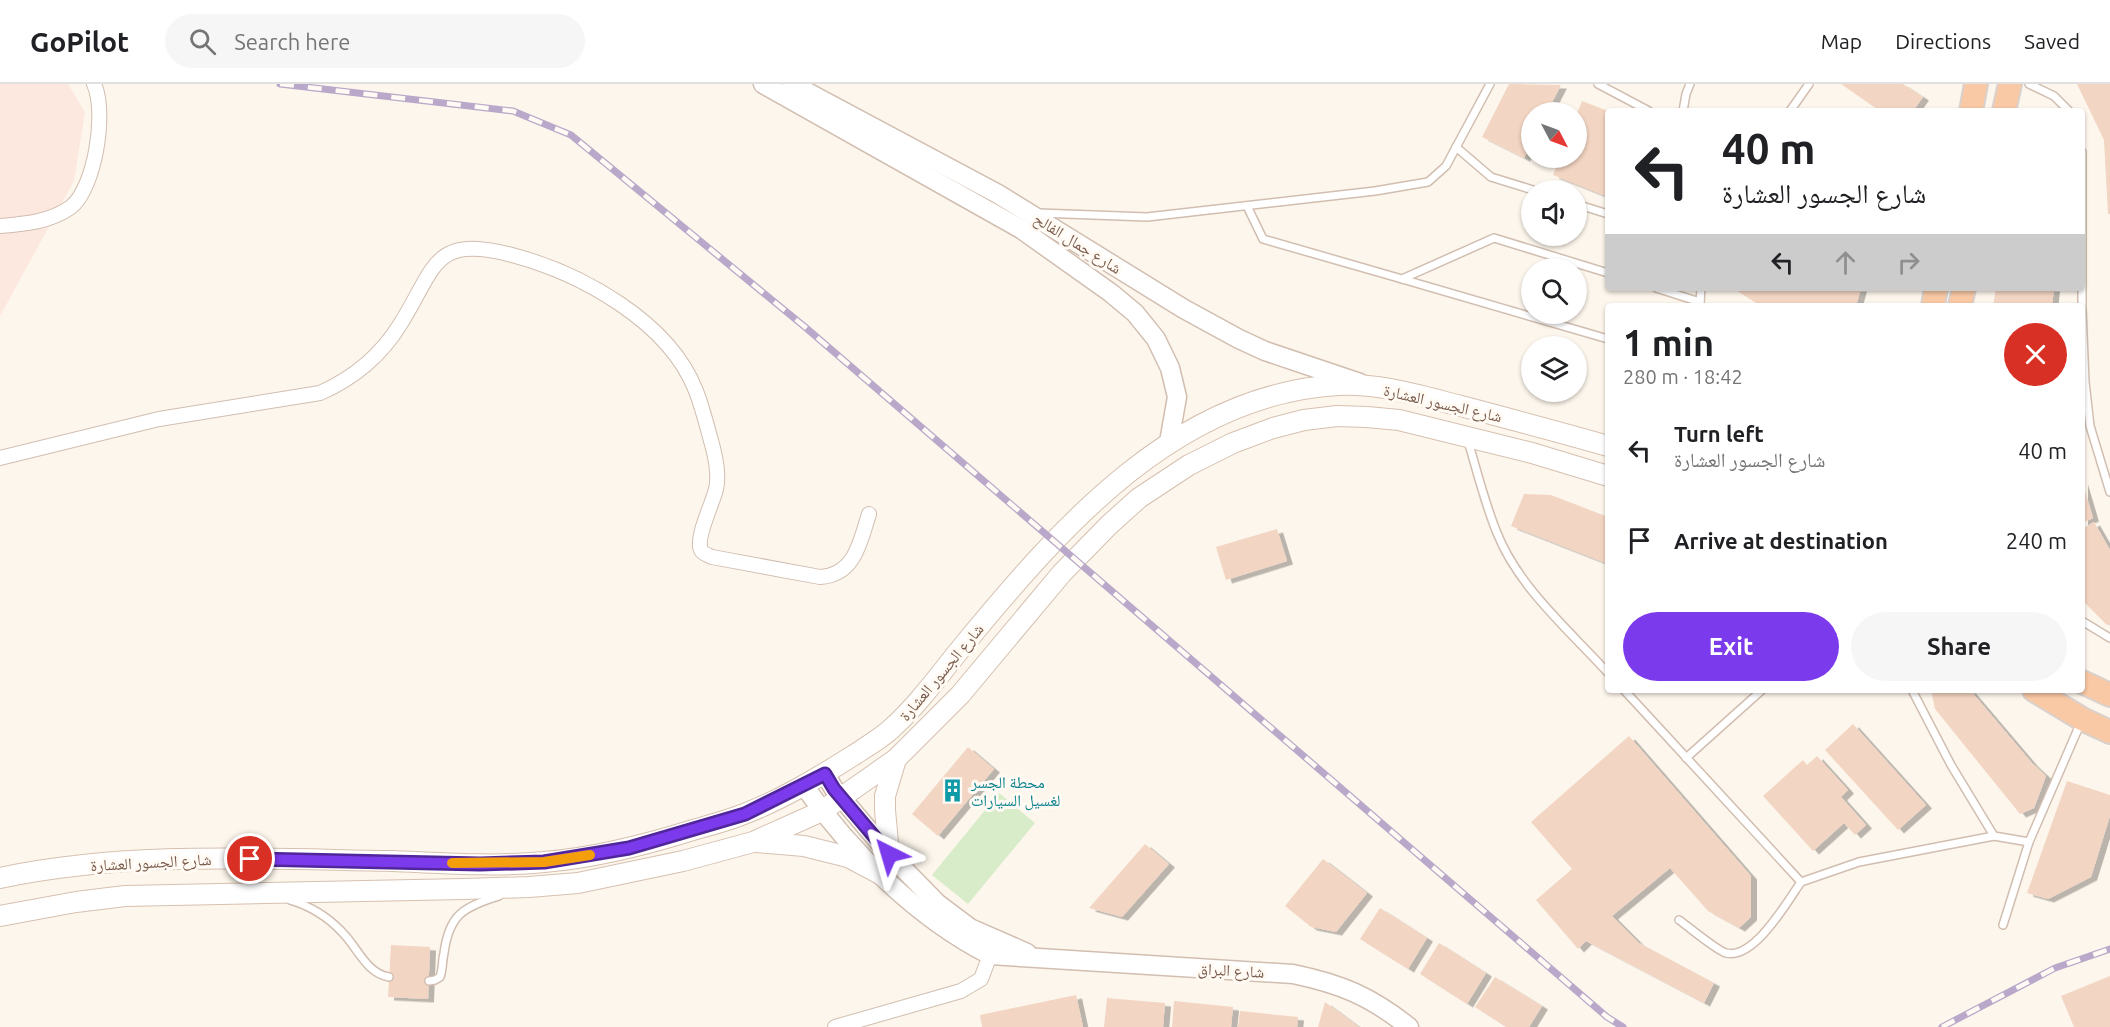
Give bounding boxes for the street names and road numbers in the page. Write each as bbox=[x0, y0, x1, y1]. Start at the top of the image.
street label: شارع جمال الفالح bbox=[1030, 209, 1125, 279]
street label: شارع الجسور العشارة bbox=[1382, 381, 1504, 427]
street label: شارع الجسور العشارة bbox=[895, 620, 988, 725]
street label: شارع الجسور العشارة bbox=[90, 850, 212, 876]
street label: شارع البراق bbox=[1197, 959, 1265, 983]

